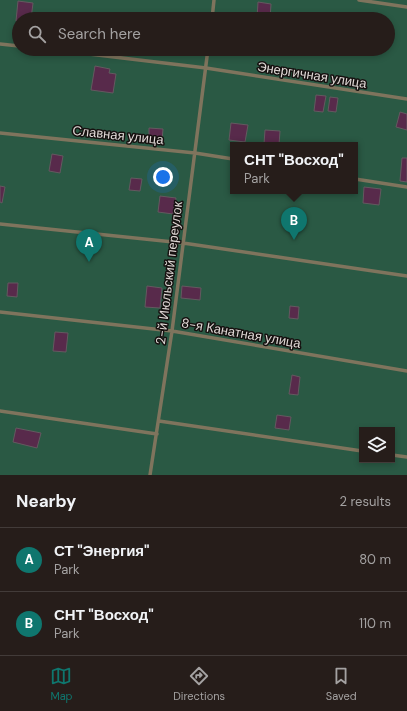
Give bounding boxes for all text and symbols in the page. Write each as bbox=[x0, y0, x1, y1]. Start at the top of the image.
search box bbox=[12, 12, 395, 56]
icon: search bbox=[26, 23, 48, 45]
text: Search here bbox=[58, 24, 141, 44]
street label: Энергичная улица bbox=[256, 58, 369, 92]
street label: Славная улица bbox=[71, 122, 165, 148]
popup bbox=[230, 142, 358, 194]
text: СНТ "Восход" bbox=[244, 150, 344, 170]
your location bbox=[153, 167, 173, 187]
text: Park bbox=[244, 170, 270, 187]
street label: 2-й Июльский переулок bbox=[152, 200, 186, 346]
pin: B bbox=[281, 207, 307, 240]
pin: A bbox=[76, 229, 102, 262]
street label: 8-я Канатная улица bbox=[180, 314, 303, 352]
map controls bbox=[359, 427, 395, 463]
button: layers bbox=[359, 427, 395, 463]
text: Nearby bbox=[16, 490, 76, 512]
text: 2 results bbox=[340, 493, 391, 510]
text: СТ "Энергия" bbox=[54, 541, 150, 561]
text: A bbox=[24, 551, 34, 568]
text: 80 m bbox=[359, 551, 391, 568]
text: Park bbox=[54, 561, 80, 578]
text: СНТ "Восход" bbox=[54, 605, 154, 625]
text: B bbox=[25, 615, 33, 632]
text: 110 m bbox=[359, 615, 391, 632]
text: Park bbox=[54, 625, 80, 642]
tab: Map bbox=[50, 665, 73, 703]
tab: Directions bbox=[173, 665, 225, 703]
tab: Saved bbox=[326, 665, 357, 703]

